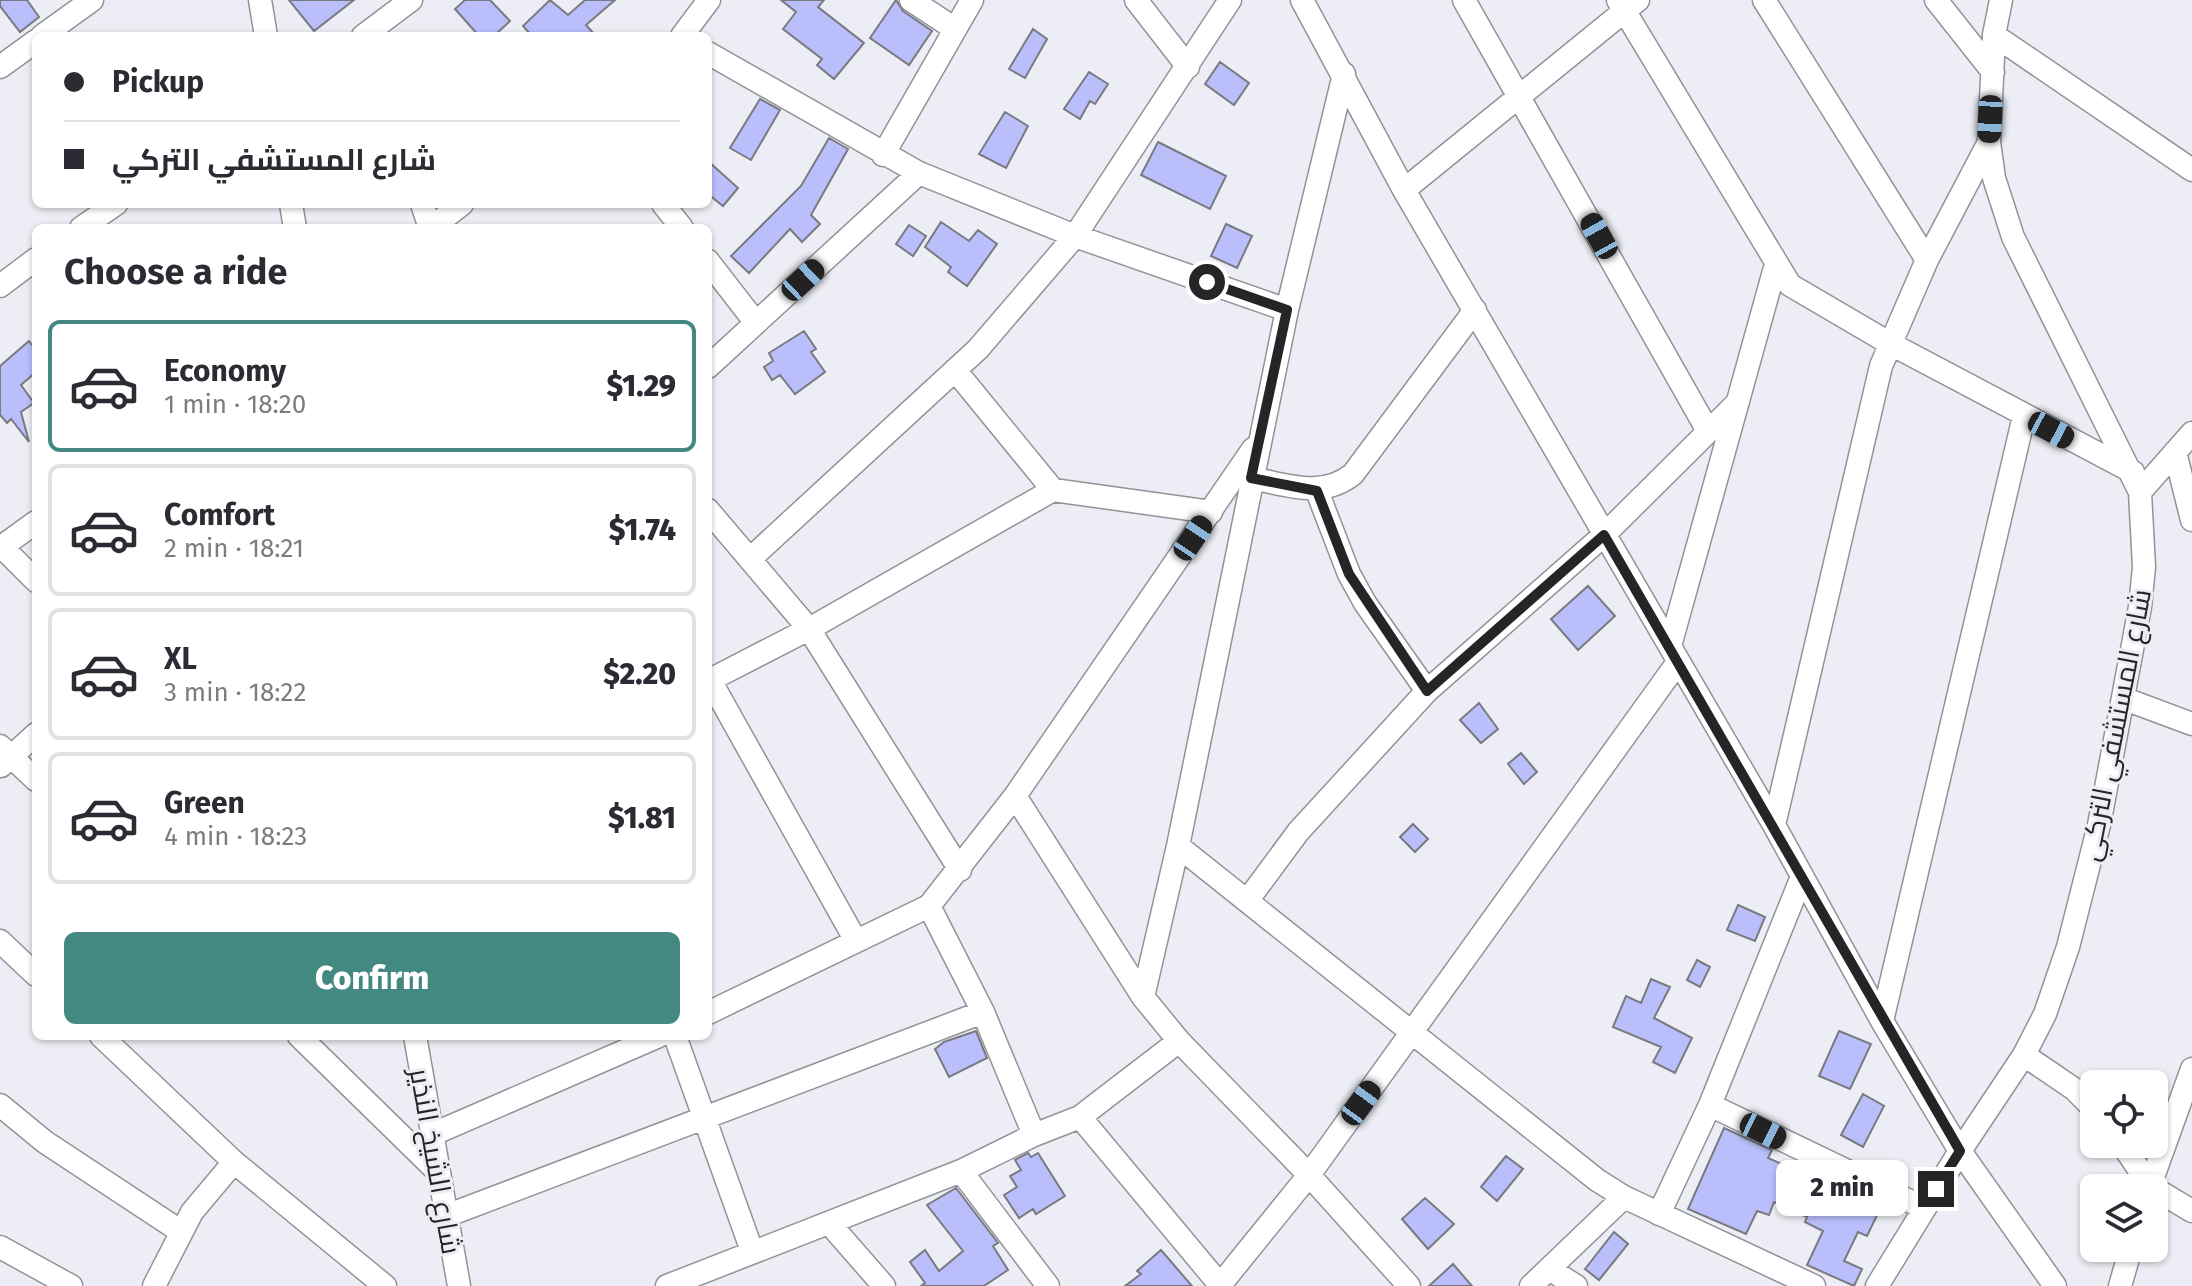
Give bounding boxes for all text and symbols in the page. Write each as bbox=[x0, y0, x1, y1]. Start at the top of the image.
text: Pickup bbox=[112, 64, 204, 100]
car bbox=[1977, 94, 2003, 144]
text: شارع المستشفي التركي bbox=[112, 142, 436, 178]
car bbox=[1577, 209, 1621, 263]
text: Choose a ride bbox=[64, 250, 287, 294]
car bbox=[777, 255, 829, 305]
route start bbox=[1189, 264, 1225, 300]
icon: car bbox=[68, 350, 140, 422]
text: Economy bbox=[164, 353, 286, 389]
text: $1.29 bbox=[607, 368, 676, 404]
text: 1 min · 18:20 bbox=[164, 389, 306, 420]
car bbox=[2024, 408, 2078, 452]
icon: car bbox=[68, 494, 140, 566]
text: Comfort bbox=[164, 497, 275, 533]
car bbox=[1170, 511, 1216, 565]
text: $1.74 bbox=[609, 512, 676, 548]
text: 2 min · 18:21 bbox=[164, 533, 304, 564]
street label: شارع المستشفي التركي bbox=[2073, 586, 2163, 865]
icon: car bbox=[68, 638, 140, 710]
text: XL bbox=[164, 641, 197, 677]
text: $2.20 bbox=[603, 656, 676, 692]
text: 3 min · 18:22 bbox=[164, 677, 306, 708]
icon: car bbox=[68, 782, 140, 854]
text: Green bbox=[164, 785, 245, 821]
text: $1.81 bbox=[608, 800, 676, 836]
text: 4 min · 18:23 bbox=[164, 821, 307, 852]
button: Confirm bbox=[64, 932, 680, 1024]
street label: شارع الشيخ النذير bbox=[401, 1063, 468, 1257]
map controls bbox=[2080, 1070, 2168, 1262]
button: locate bbox=[2080, 1070, 2168, 1158]
car bbox=[1337, 1077, 1385, 1129]
car bbox=[1736, 1110, 1790, 1152]
callout: 2 min bbox=[1776, 1161, 1908, 1217]
route end bbox=[1918, 1171, 1954, 1207]
text: 2 min bbox=[1810, 1172, 1874, 1203]
button: layers bbox=[2080, 1174, 2168, 1262]

